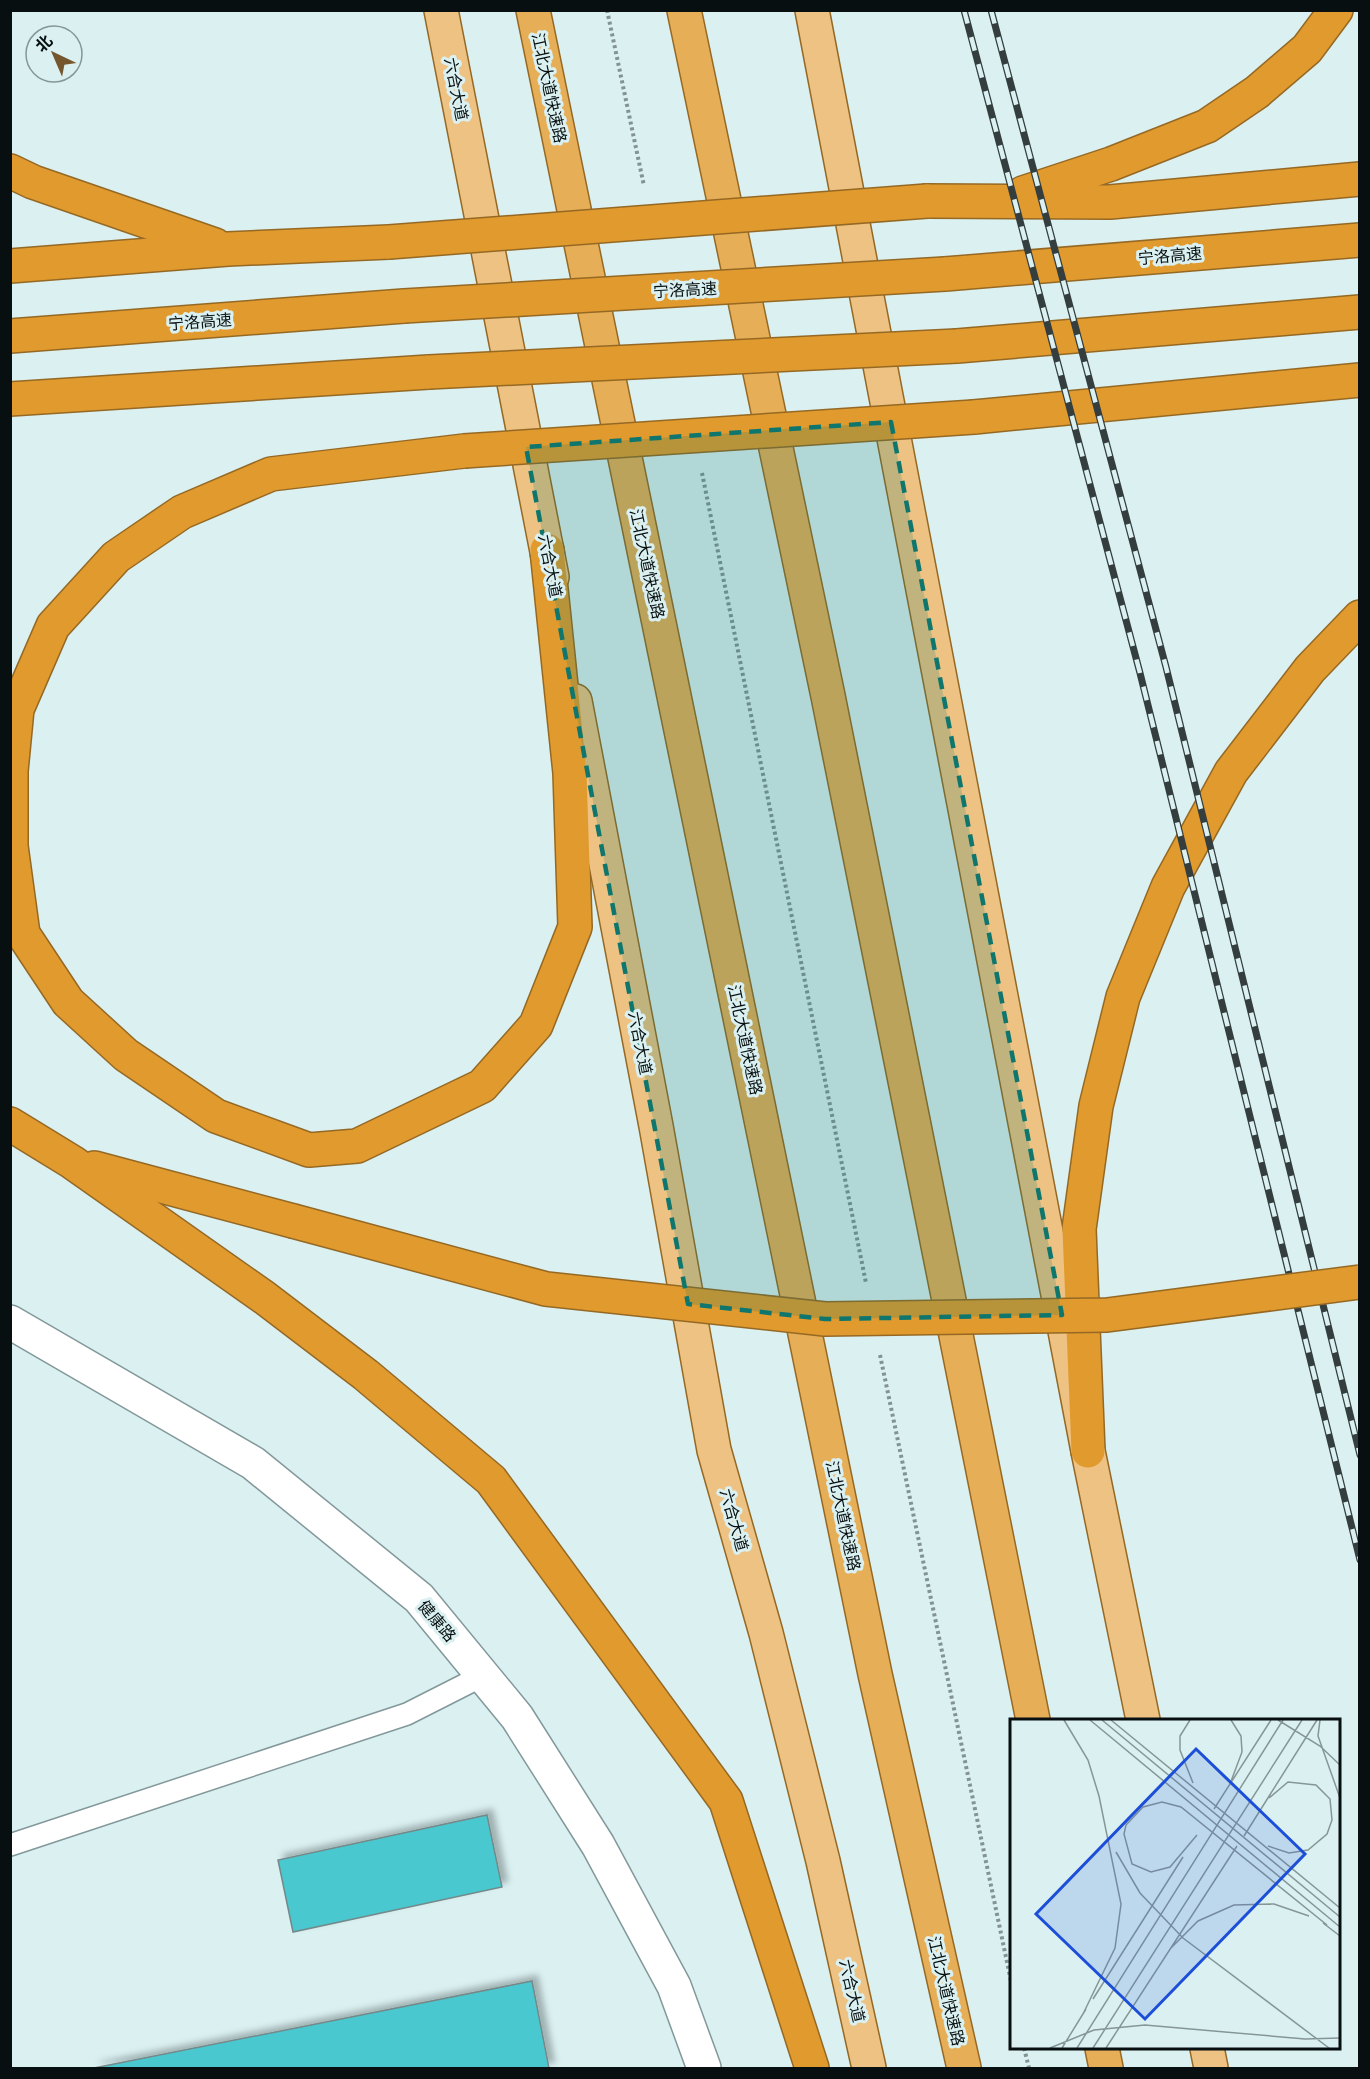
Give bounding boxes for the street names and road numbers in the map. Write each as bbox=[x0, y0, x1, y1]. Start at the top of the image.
street label: 江北大道快速路 bbox=[528, 31, 570, 145]
street label: 六合大道 bbox=[441, 56, 471, 122]
street label: 宁洛高速 bbox=[1137, 244, 1203, 268]
street label: 宁洛高速 bbox=[653, 279, 717, 301]
street label: 宁洛高速 bbox=[167, 310, 233, 334]
street label: 江北大道快速路 bbox=[626, 507, 668, 621]
street label: 六合大道 bbox=[535, 533, 565, 599]
street label: 江北大道快速路 bbox=[724, 983, 766, 1097]
street label: 六合大道 bbox=[625, 1010, 655, 1076]
street label: 江北大道快速路 bbox=[822, 1459, 864, 1573]
street label: 六合大道 bbox=[716, 1487, 752, 1553]
street label: 健康路 bbox=[414, 1597, 460, 1645]
street label: 江北大道快速路 bbox=[924, 1934, 968, 2048]
street label: 六合大道 bbox=[836, 1958, 868, 2024]

